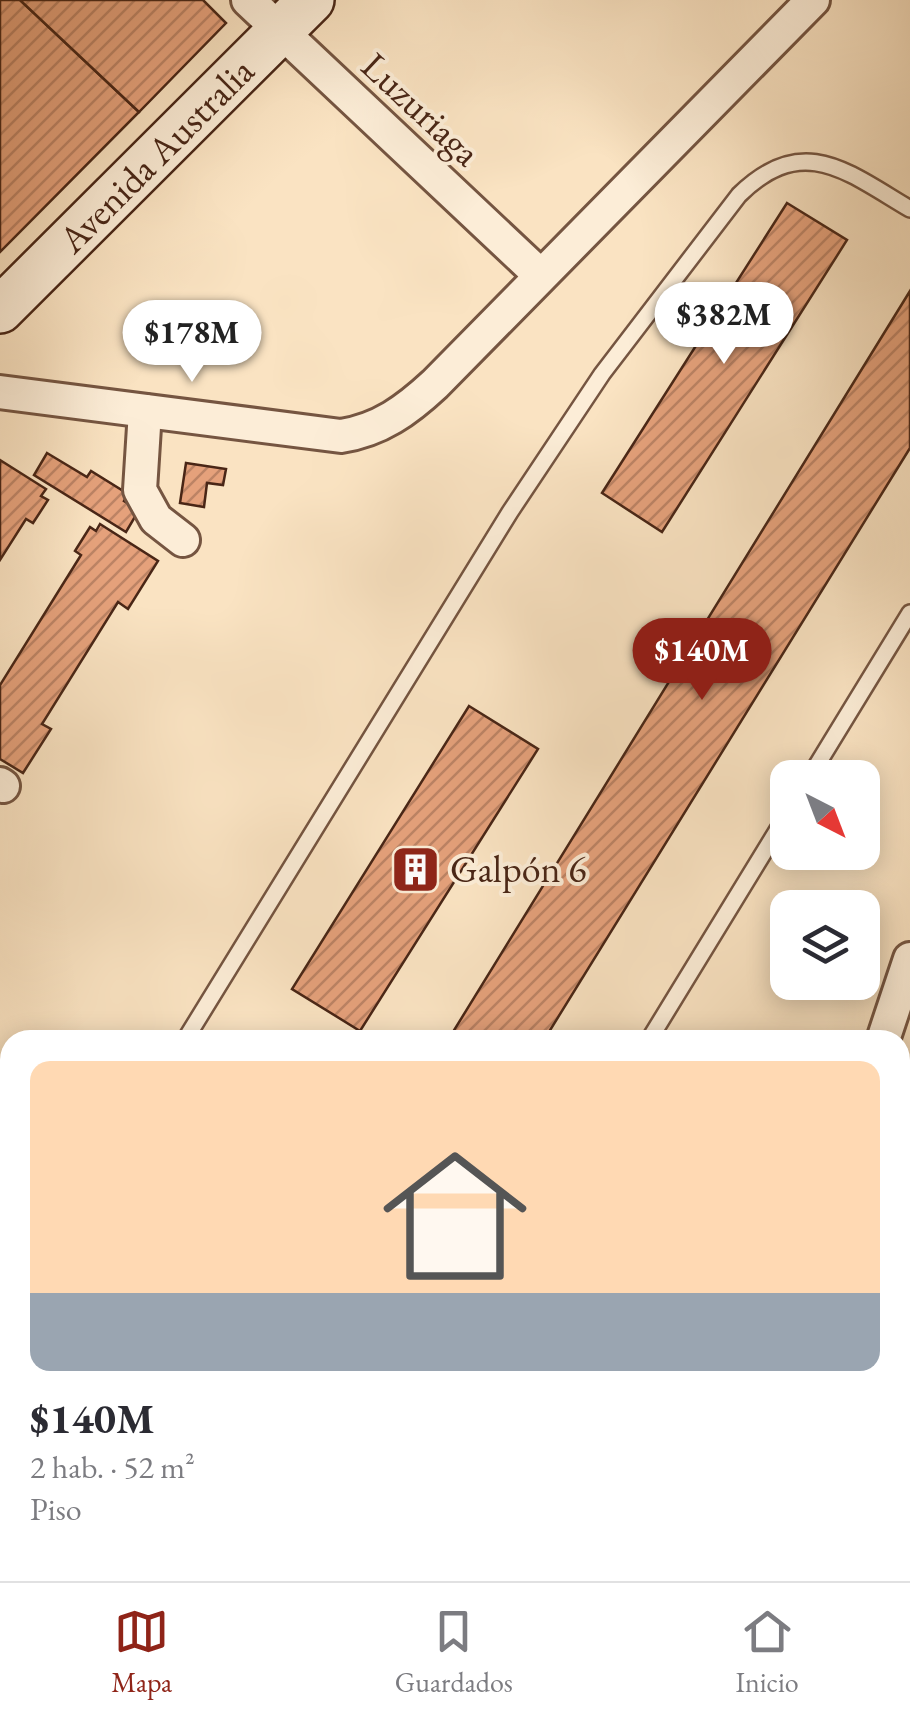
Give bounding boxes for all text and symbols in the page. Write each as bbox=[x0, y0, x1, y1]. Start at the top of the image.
street label: Luzuriaga bbox=[351, 41, 492, 177]
street label: Avenida Australia bbox=[47, 46, 265, 264]
pin: $382M bbox=[654, 282, 794, 367]
text: $382M bbox=[677, 293, 771, 335]
pin: $178M bbox=[122, 300, 262, 385]
text: $178M bbox=[145, 311, 239, 353]
pin: $140M bbox=[632, 618, 772, 703]
text: $140M bbox=[655, 629, 749, 671]
north arrow bbox=[770, 760, 880, 870]
map controls bbox=[770, 760, 880, 1000]
building icon: Galpón 6 bbox=[389, 843, 441, 895]
place label: Galpón 6 bbox=[450, 844, 586, 893]
button: layers bbox=[770, 890, 880, 1000]
icon: home bbox=[365, 1126, 545, 1306]
text: $140M bbox=[30, 1391, 155, 1446]
text: 2 hab. · 52 m² bbox=[30, 1446, 195, 1488]
text: Piso bbox=[30, 1488, 82, 1530]
tab: Mapa bbox=[111, 1604, 172, 1700]
tab: Guardados bbox=[395, 1604, 513, 1700]
tab: Inicio bbox=[735, 1604, 799, 1700]

